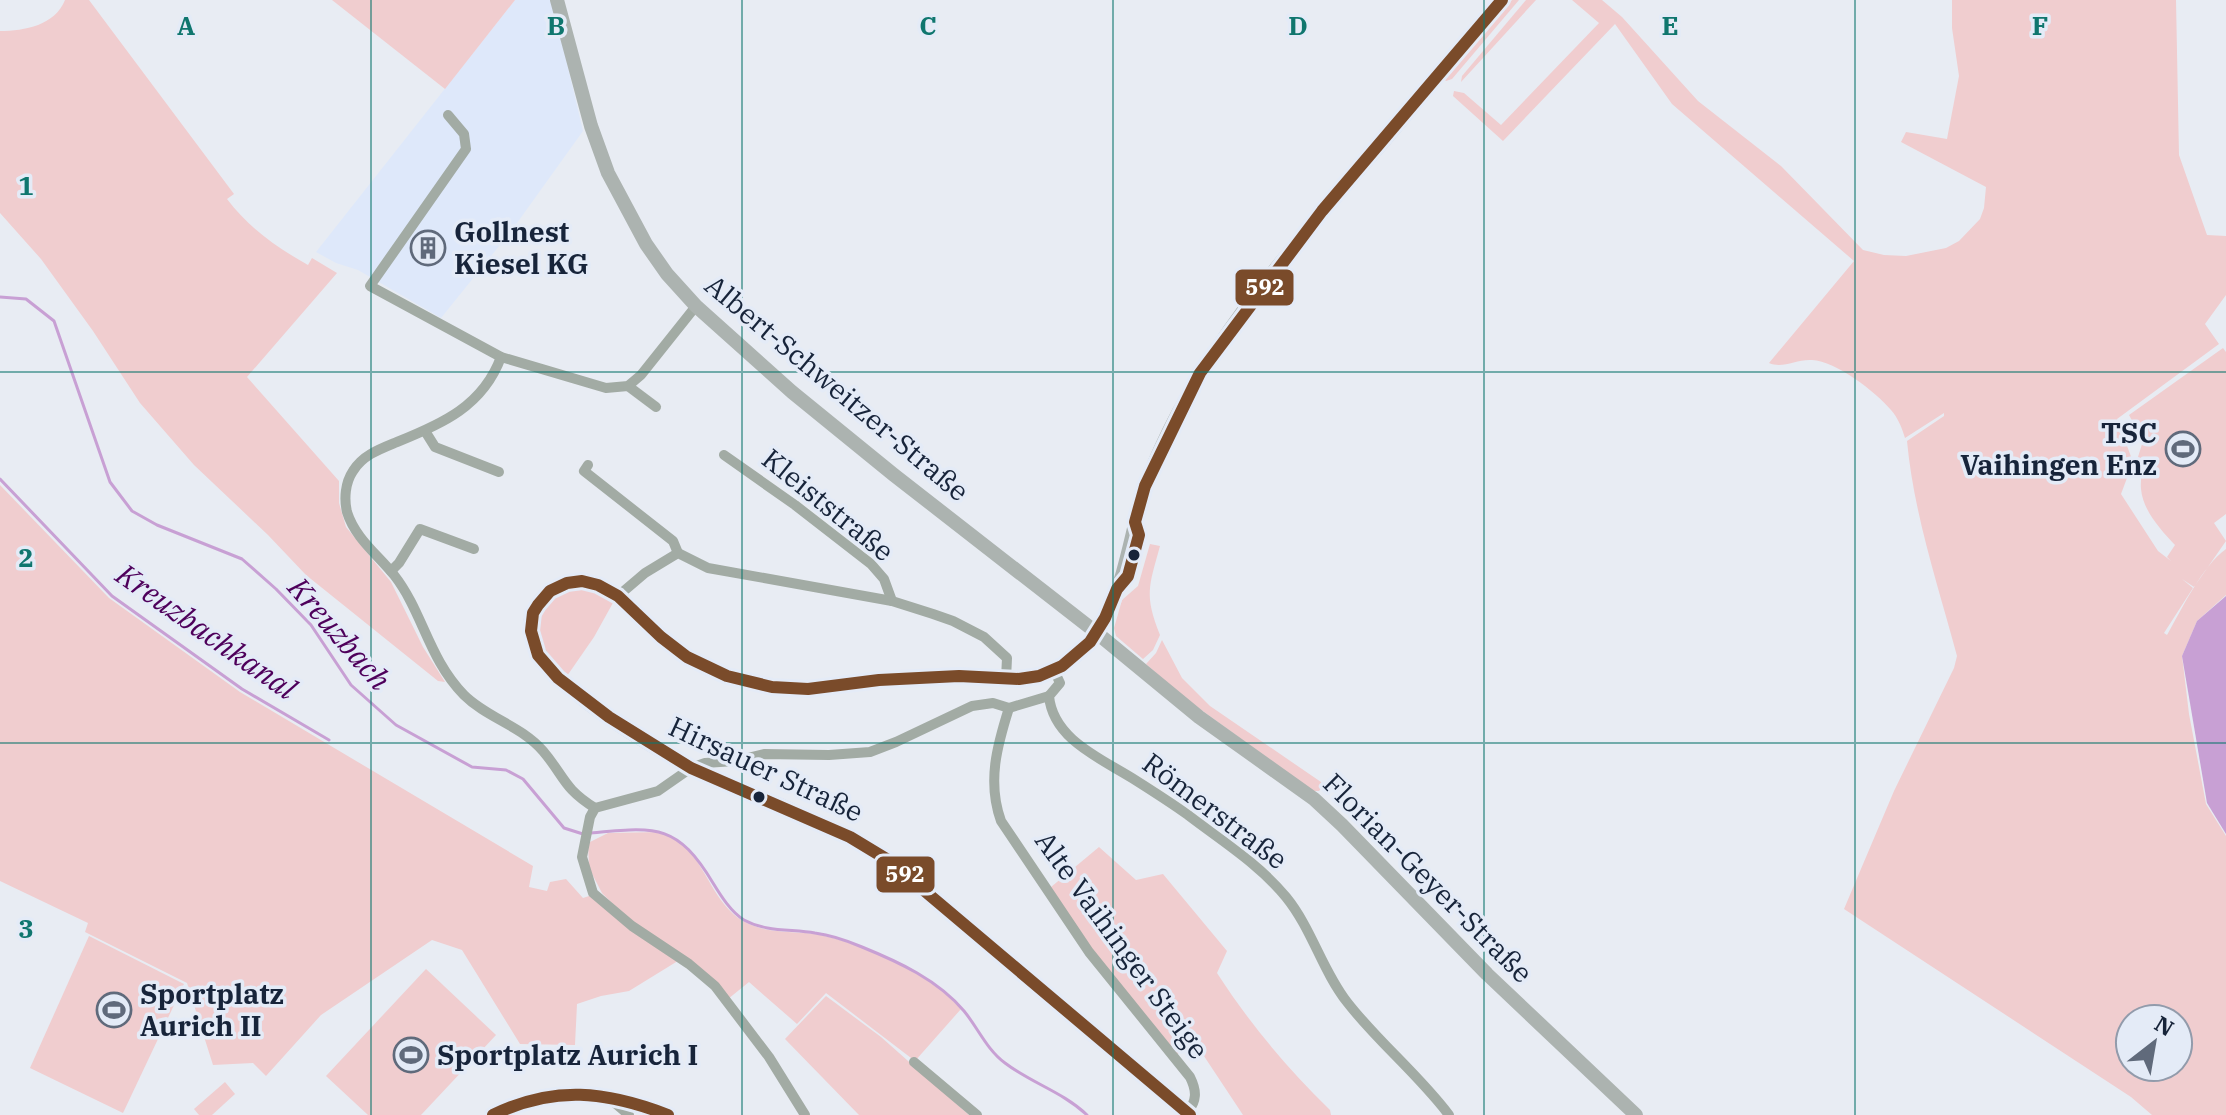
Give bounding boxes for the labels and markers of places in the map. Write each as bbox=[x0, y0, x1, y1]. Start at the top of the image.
place label: Gollnest Kiesel KG bbox=[454, 213, 589, 282]
building icon: Gollnest Kiesel KG bbox=[409, 229, 447, 267]
place label: TSC Vaihingen Enz bbox=[1960, 414, 2157, 483]
sports icon: TSC Vaihingen Enz bbox=[2164, 430, 2202, 468]
unlabelled marker bbox=[1126, 547, 1142, 563]
unlabelled marker bbox=[751, 789, 767, 805]
place label: Sportplatz Aurich II bbox=[140, 975, 284, 1044]
sports icon: Sportplatz Aurich II bbox=[95, 991, 133, 1029]
sports icon: Sportplatz Aurich I bbox=[392, 1036, 430, 1074]
place label: Sportplatz Aurich I bbox=[437, 1036, 698, 1073]

